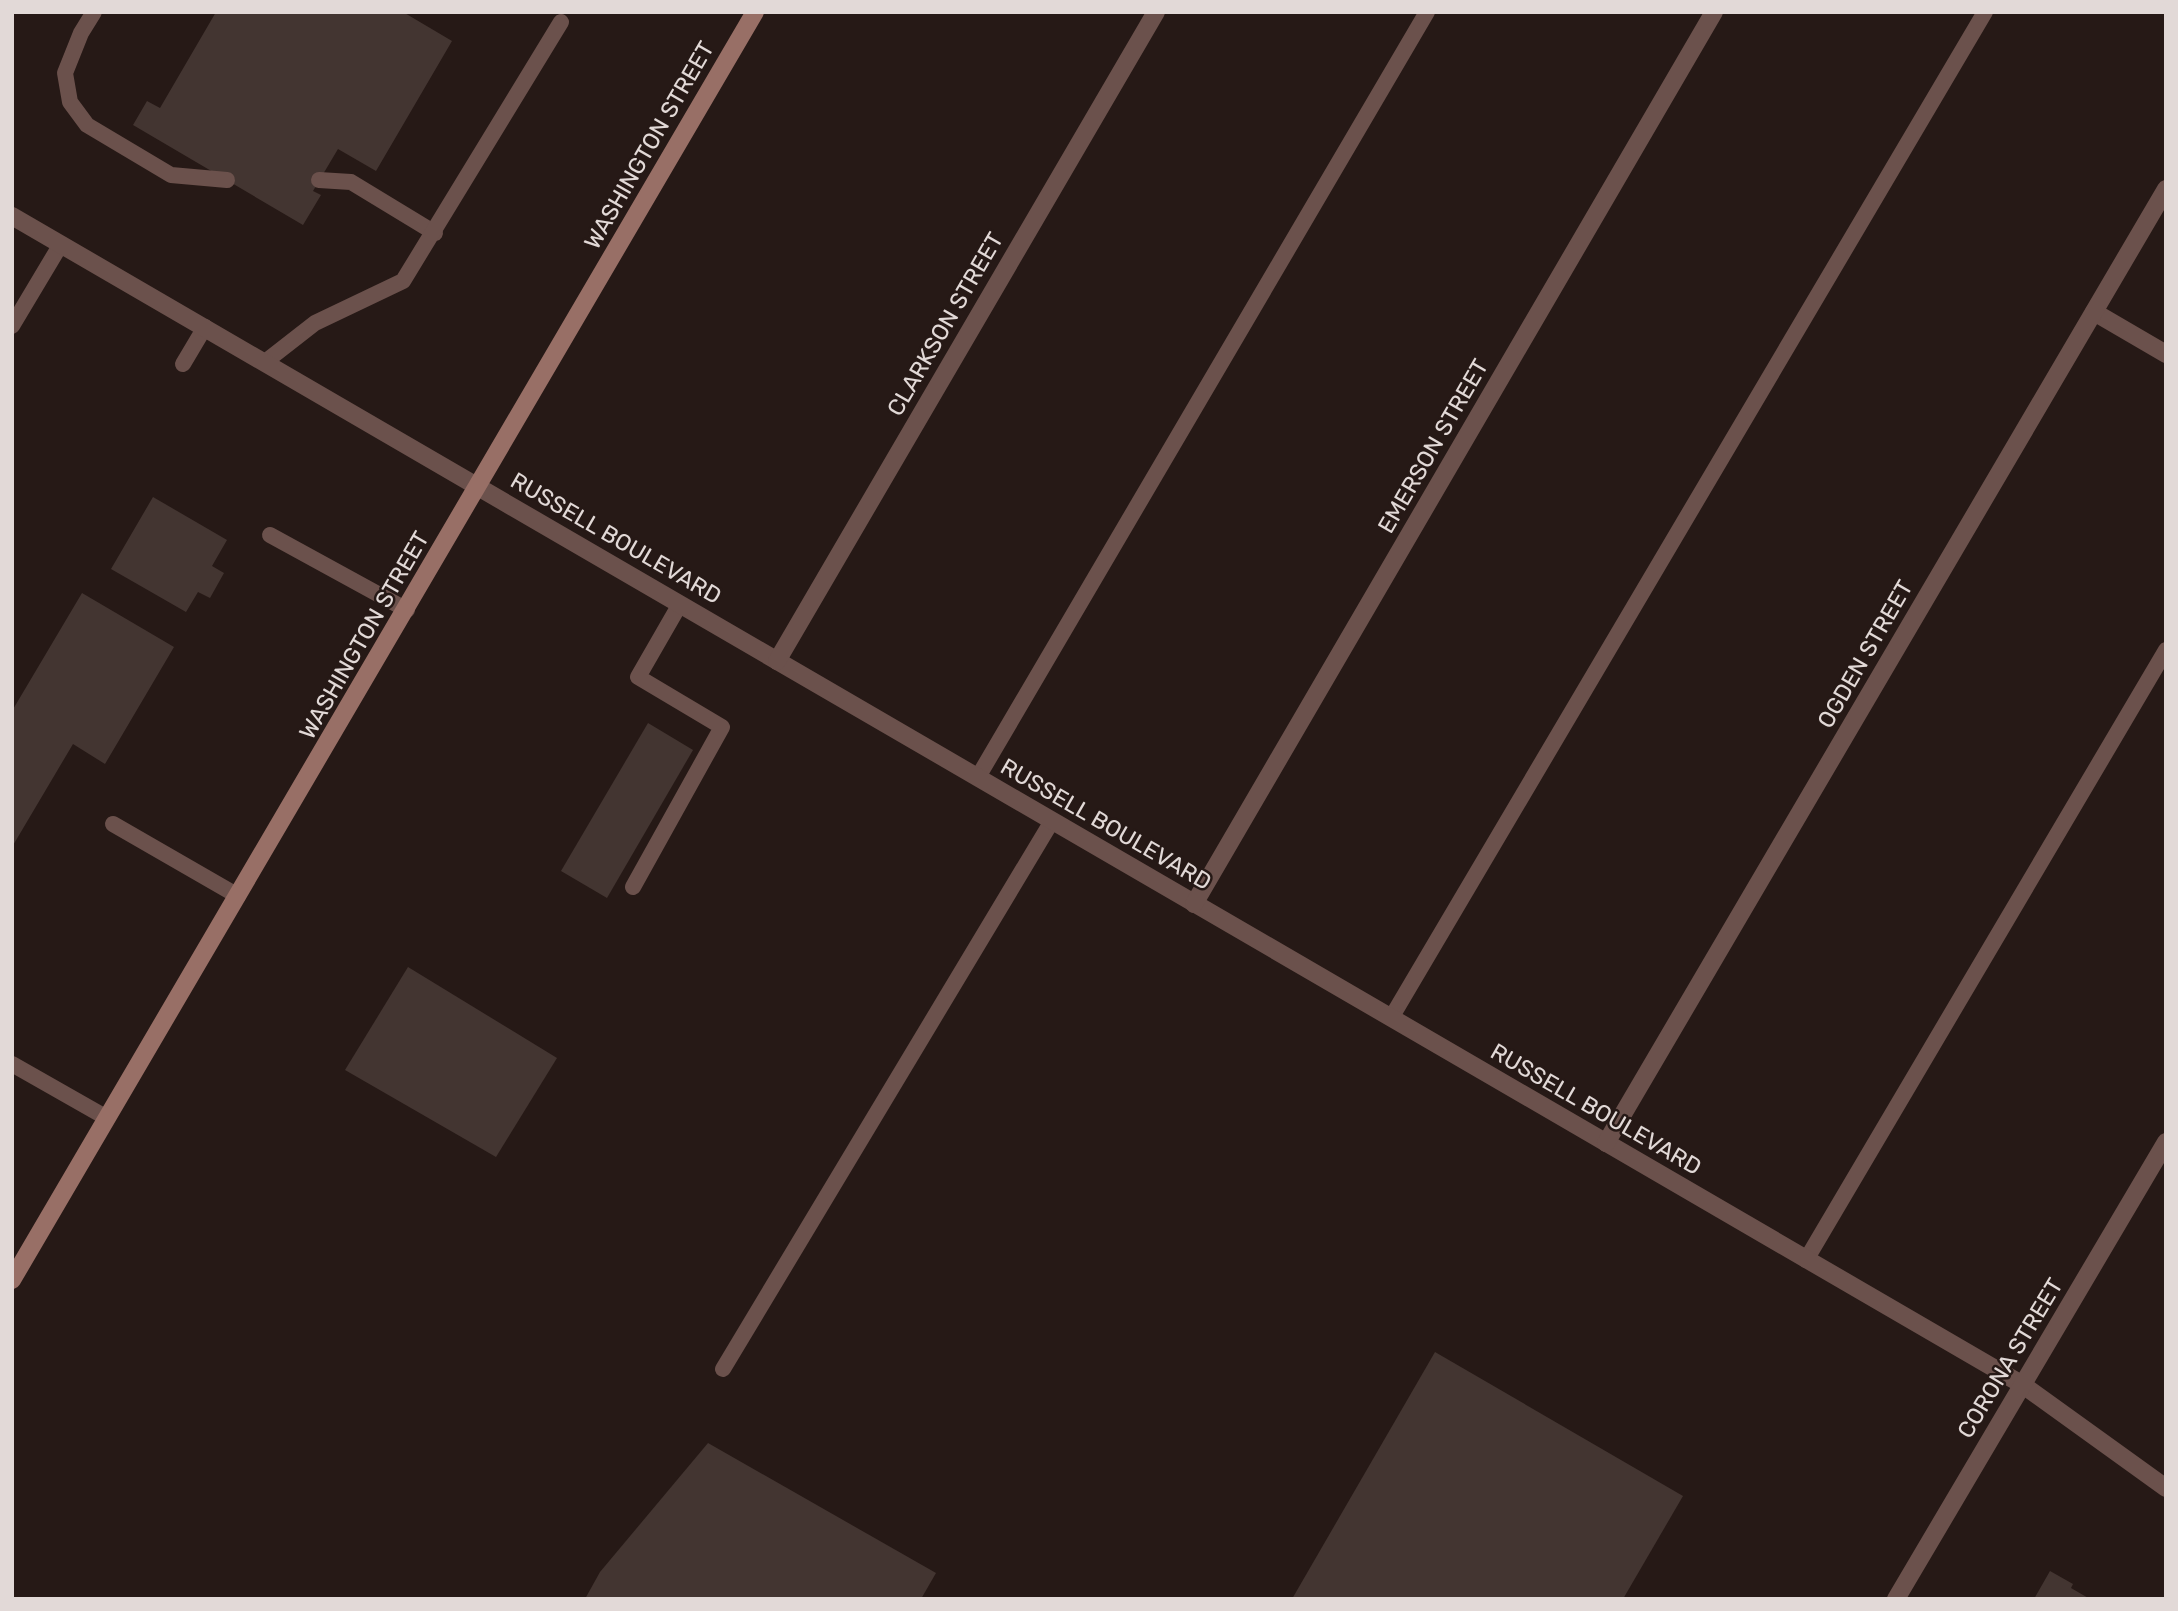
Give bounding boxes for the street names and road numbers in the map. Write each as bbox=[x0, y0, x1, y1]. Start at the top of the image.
street label: WASHINGTON STREET bbox=[578, 36, 720, 254]
street label: CLARKSON STREET bbox=[881, 227, 1009, 421]
street label: EMERSON STREET bbox=[1372, 354, 1494, 538]
street label: RUSSELL BOULEVARD bbox=[506, 466, 726, 610]
street label: WASHINGTON STREET bbox=[293, 526, 435, 744]
street label: OGDEN STREET bbox=[1811, 575, 1919, 733]
street label: RUSSELL BOULEVARD bbox=[996, 752, 1216, 896]
street label: RUSSELL BOULEVARD bbox=[1486, 1037, 1706, 1181]
street label: CORONA STREET bbox=[1951, 1273, 2069, 1443]

